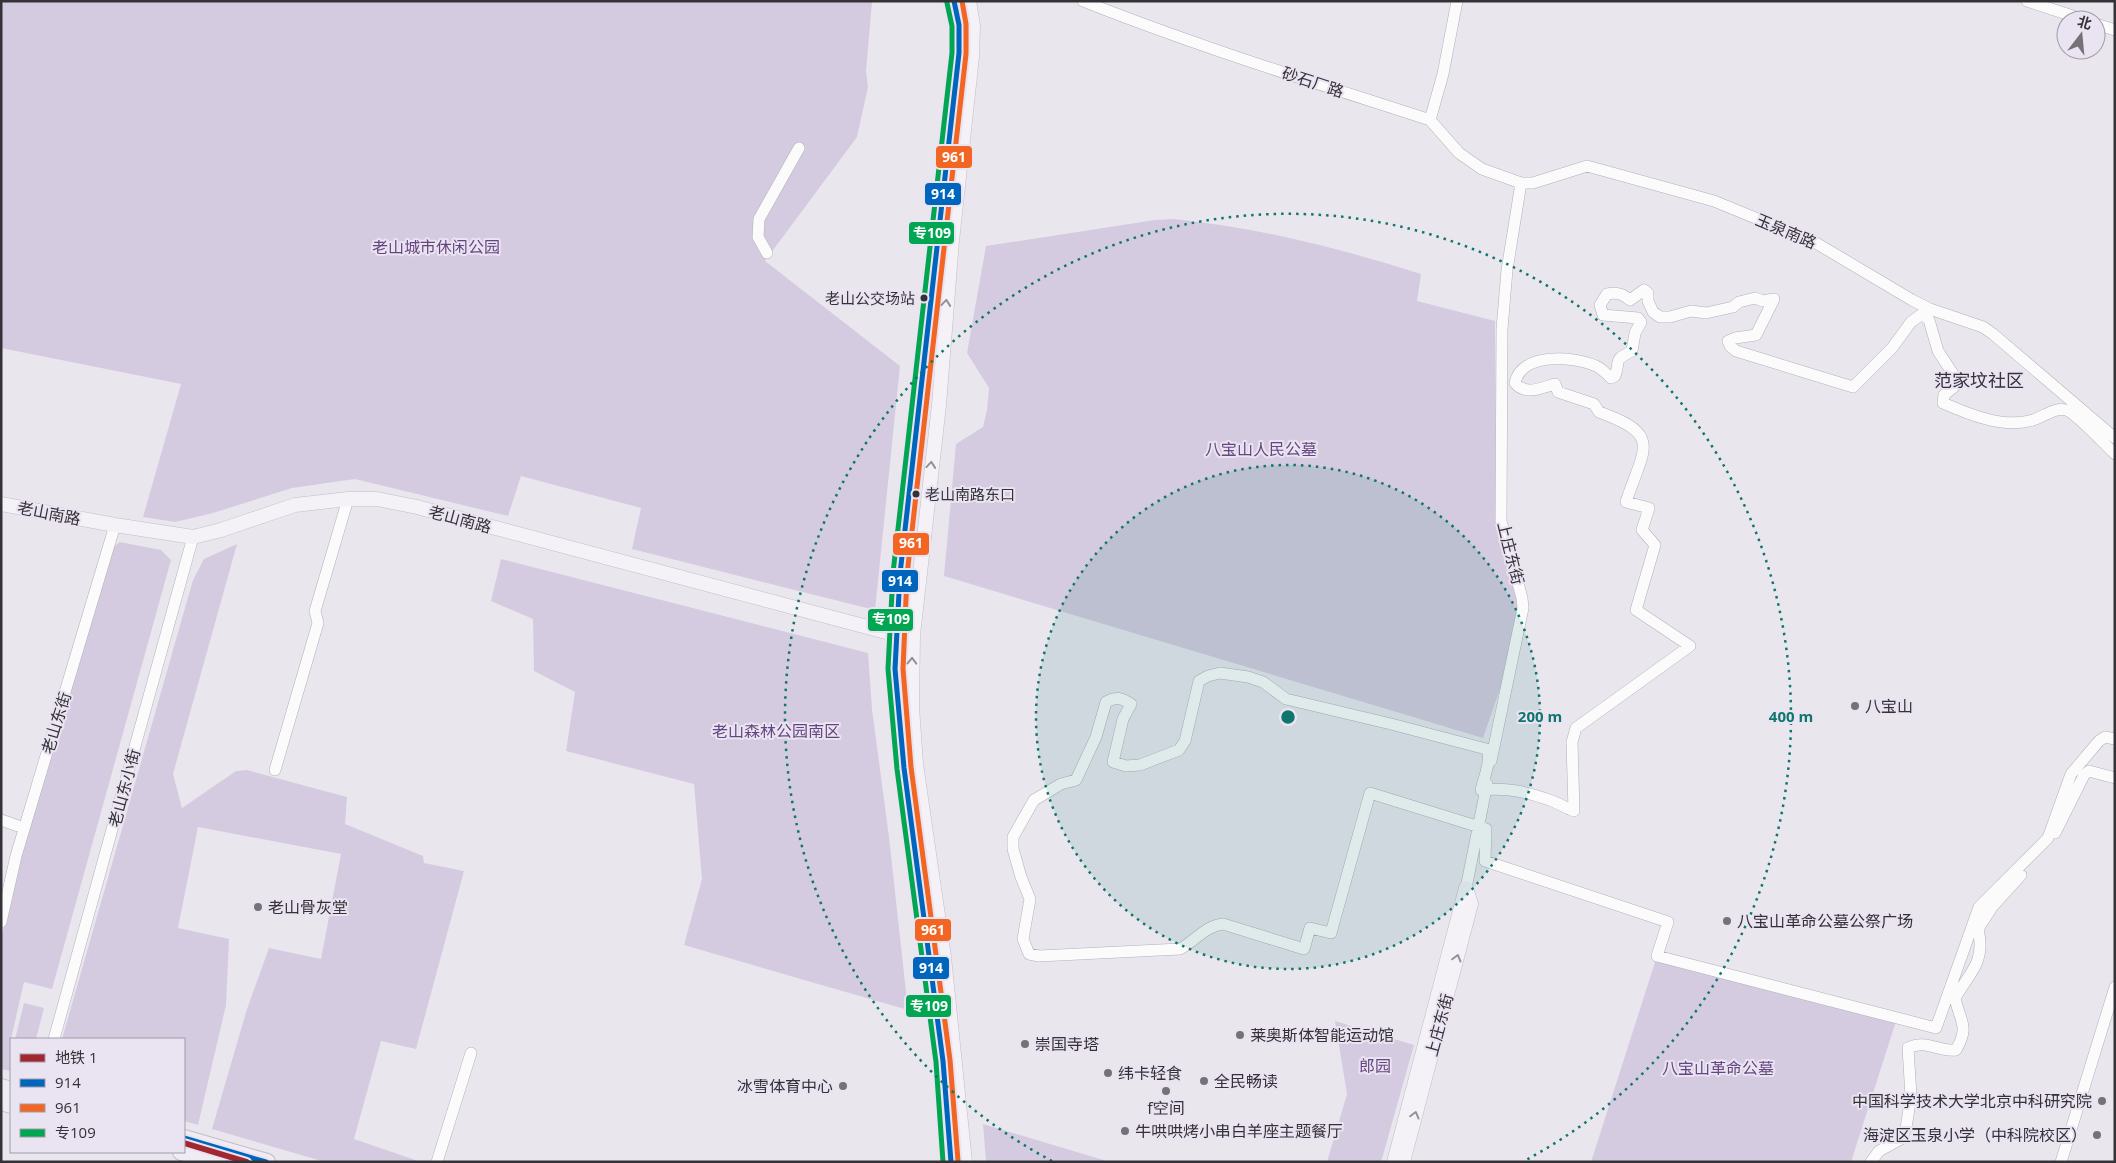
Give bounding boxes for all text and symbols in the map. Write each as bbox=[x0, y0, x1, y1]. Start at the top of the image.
north arrow bbox=[2056, 10, 2106, 60]
text: 北 bbox=[2075, 11, 2094, 33]
street label: 砂石厂路 bbox=[1279, 62, 1347, 102]
line badge: 961 bbox=[935, 145, 973, 169]
text: 961 bbox=[942, 147, 966, 166]
line badge: 914 bbox=[924, 182, 962, 206]
text: 914 bbox=[931, 184, 955, 203]
street label: 玉泉南路 bbox=[1752, 208, 1820, 254]
line badge: 专109 bbox=[908, 221, 955, 245]
text: 专109 bbox=[913, 223, 951, 242]
park label: 老山城市休闲公园 bbox=[372, 236, 500, 258]
place label: 老山公交场站 bbox=[825, 288, 915, 308]
marker: 老山公交场站 bbox=[919, 293, 929, 303]
one-way arrow bbox=[941, 299, 952, 307]
district label: 范家坟社区 bbox=[1934, 368, 2024, 392]
park label: 八宝山人民公墓 bbox=[1205, 438, 1317, 460]
one-way arrow bbox=[925, 460, 936, 468]
place label: 老山南路东口 bbox=[925, 484, 1015, 504]
marker: 老山南路东口 bbox=[911, 489, 921, 499]
street label: 老山南路 bbox=[15, 496, 83, 530]
street label: 老山南路 bbox=[426, 500, 494, 538]
street label: 上庄东街 bbox=[1493, 519, 1529, 587]
line badge: 961 bbox=[892, 532, 930, 556]
text: 961 bbox=[899, 533, 923, 552]
line badge: 914 bbox=[881, 569, 919, 593]
text: 914 bbox=[888, 571, 912, 590]
line badge: 专109 bbox=[867, 608, 914, 632]
text: 专109 bbox=[872, 609, 910, 628]
one-way arrow bbox=[907, 657, 917, 665]
street label: 老山东街 bbox=[36, 689, 76, 757]
place label: 八宝山 bbox=[1865, 695, 1913, 717]
marker: 八宝山 bbox=[1849, 700, 1861, 712]
text: 200 m bbox=[1518, 706, 1562, 726]
text: 400 m bbox=[1769, 706, 1813, 726]
centre of rings bbox=[1279, 708, 1297, 726]
park label: 老山森林公园南区 bbox=[712, 720, 840, 742]
street label: 老山东小街 bbox=[103, 747, 145, 829]
place label: 老山骨灰堂 bbox=[268, 896, 348, 918]
marker: 老山骨灰堂 bbox=[252, 901, 264, 913]
place label: 八宝山革命公墓公祭广场 bbox=[1737, 910, 1913, 932]
marker: 八宝山革命公墓公祭广场 bbox=[1721, 915, 1733, 927]
line badge: 961 bbox=[914, 918, 952, 942]
text: 961 bbox=[921, 920, 945, 939]
one-way arrow bbox=[1452, 954, 1462, 962]
line badge: 914 bbox=[912, 956, 950, 980]
text: 914 bbox=[919, 958, 943, 977]
street label: 上庄东街 bbox=[1420, 991, 1458, 1059]
line badge: 专109 bbox=[905, 994, 952, 1018]
text: 专109 bbox=[910, 996, 948, 1015]
place label: 莱奥斯体智能运动馆 bbox=[1250, 1024, 1394, 1046]
marker: 莱奥斯体智能运动馆 bbox=[1234, 1029, 1246, 1041]
place label: 崇国寺塔 bbox=[1035, 1033, 1099, 1055]
legend bbox=[10, 1038, 185, 1153]
marker: 崇国寺塔 bbox=[1019, 1038, 1031, 1050]
text: 地铁 1 bbox=[55, 1047, 97, 1067]
park label: 郎园 bbox=[1359, 1055, 1391, 1077]
park label: 八宝山革命公墓 bbox=[1662, 1057, 1774, 1079]
place label: 纬卡轻食 bbox=[1118, 1062, 1182, 1084]
marker: 纬卡轻食 bbox=[1102, 1067, 1114, 1079]
place label: 全民畅读 bbox=[1214, 1070, 1278, 1092]
text: 914 bbox=[55, 1072, 81, 1092]
place label: 冰雪体育中心 bbox=[737, 1075, 833, 1097]
marker: 全民畅读 bbox=[1198, 1075, 1210, 1087]
marker: 冰雪体育中心 bbox=[837, 1080, 849, 1092]
marker: f空间 bbox=[1160, 1085, 1172, 1097]
place label: 中国科学技术大学北京中科研究院 bbox=[1852, 1090, 2092, 1112]
marker: 中国科学技术大学北京中科研究院 bbox=[2096, 1095, 2108, 1107]
text: 961 bbox=[55, 1097, 81, 1117]
place label: f空间 bbox=[1147, 1097, 1185, 1119]
one-way arrow bbox=[1410, 1111, 1420, 1119]
place label: 牛哄哄烤小串白羊座主题餐厅 bbox=[1135, 1120, 1343, 1142]
text: 专109 bbox=[55, 1122, 96, 1142]
place label: 海淀区玉泉小学（中科院校区） bbox=[1863, 1124, 2087, 1146]
marker: 牛哄哄烤小串白羊座主题餐厅 bbox=[1119, 1125, 1131, 1137]
marker: 海淀区玉泉小学（中科院校区） bbox=[2091, 1129, 2103, 1141]

